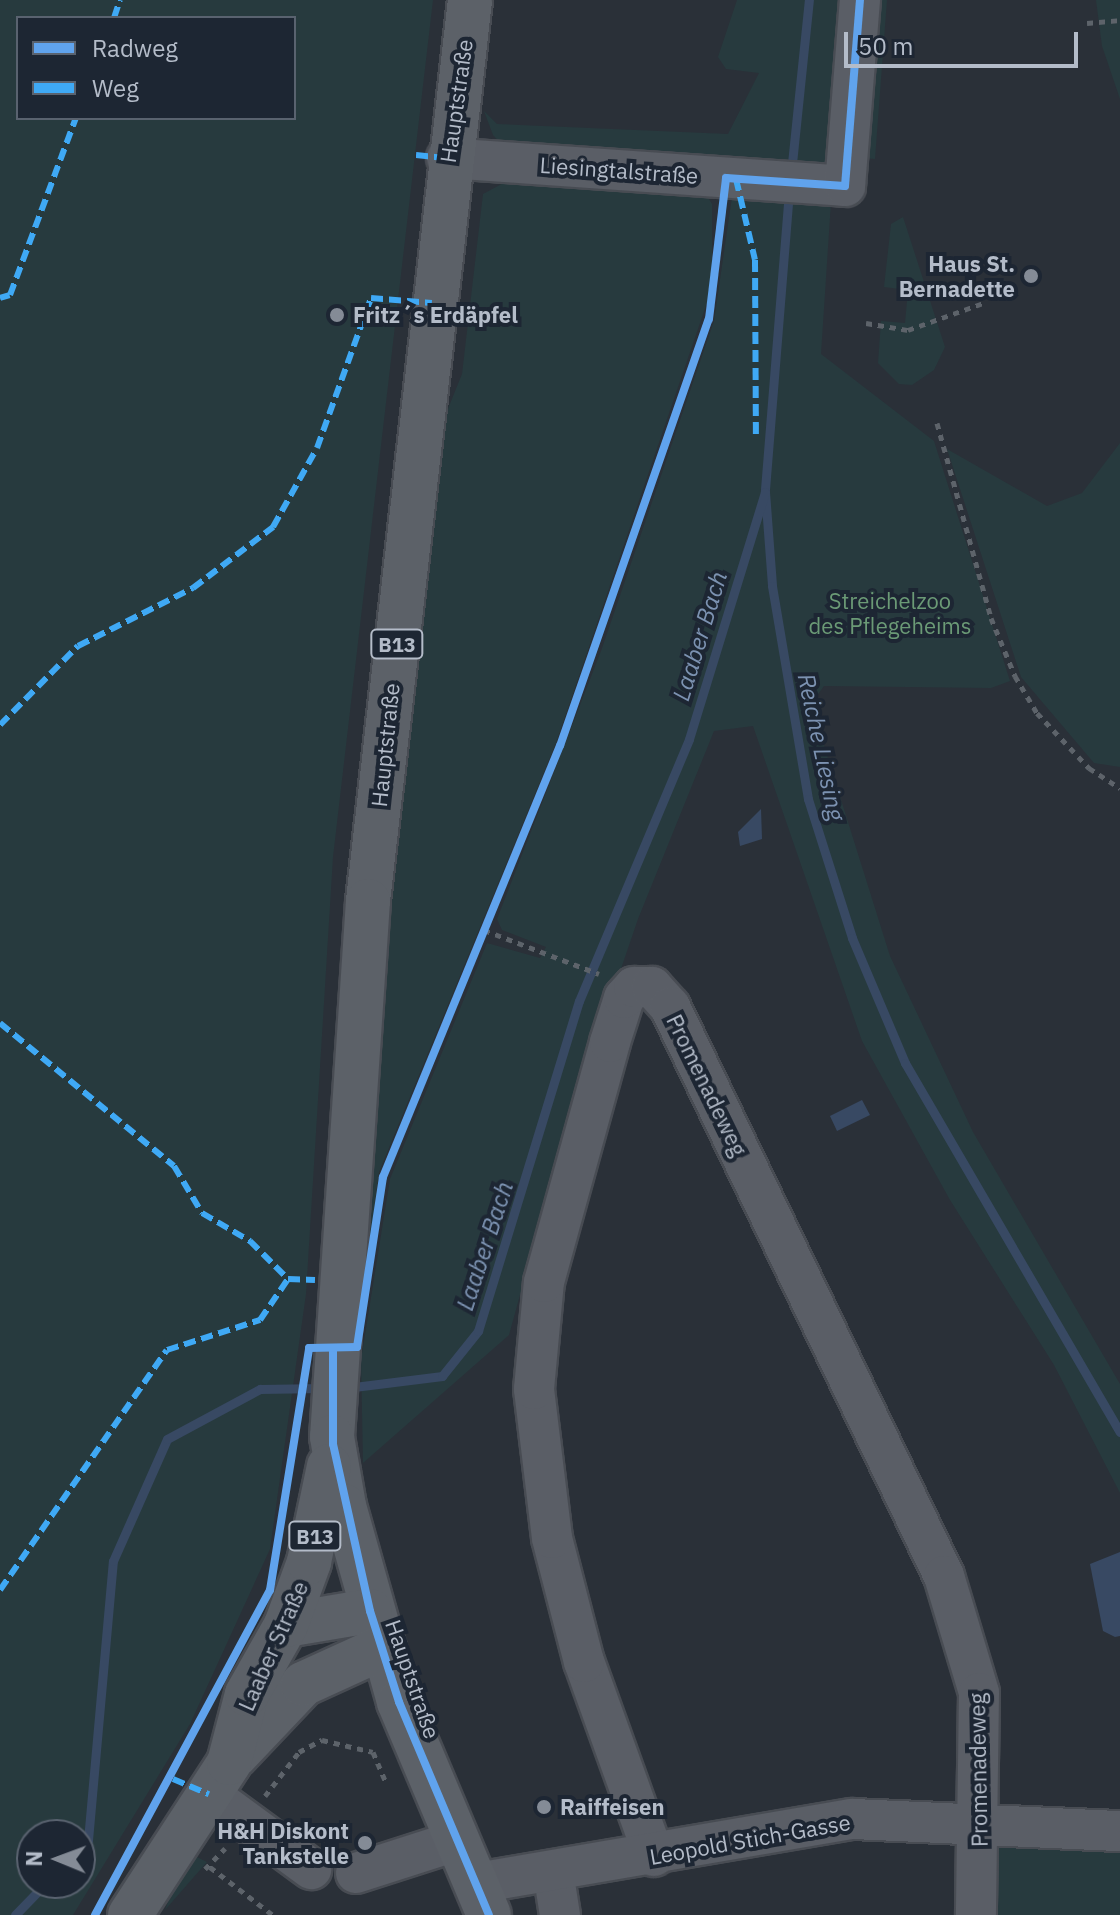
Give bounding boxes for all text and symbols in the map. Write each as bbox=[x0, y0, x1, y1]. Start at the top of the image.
legend bbox=[16, 16, 296, 120]
scale bar bbox=[848, 16, 1082, 66]
text: 50 m bbox=[858, 30, 913, 62]
text: Radweg bbox=[92, 32, 178, 64]
street label: Hauptstraße bbox=[434, 38, 478, 164]
text: Weg bbox=[92, 72, 139, 104]
street label: Liesingtalstraße bbox=[539, 151, 699, 189]
place label: Haus St. Bernadette bbox=[899, 250, 1015, 302]
marker: Haus St. Bernadette bbox=[1022, 267, 1040, 285]
place label: Fritz´s Erdäpfel bbox=[353, 302, 518, 328]
marker: Fritz´s Erdäpfel bbox=[328, 306, 346, 324]
water label: Laaber Bach bbox=[667, 568, 733, 704]
park label: Streichelzoo des Pflegeheims bbox=[809, 587, 971, 638]
road number: B13 bbox=[369, 628, 425, 660]
water label: Reiche Liesing bbox=[791, 671, 851, 823]
street label: Hauptstraße bbox=[365, 682, 405, 808]
street label: Promenadeweg bbox=[661, 1010, 753, 1160]
water label: Laaber Bach bbox=[451, 1178, 519, 1314]
road number: B13 bbox=[287, 1520, 343, 1552]
street label: Laaber Straße bbox=[233, 1577, 313, 1715]
street label: Hauptstraße bbox=[380, 1616, 446, 1742]
street label: Promenadeweg bbox=[963, 1693, 993, 1847]
place label: Raiffeisen bbox=[560, 1794, 665, 1820]
marker: Raiffeisen bbox=[535, 1798, 553, 1816]
street label: Leopold Stich-Gasse bbox=[648, 1808, 852, 1870]
place label: H&H Diskont Tankstelle bbox=[217, 1817, 349, 1868]
north arrow bbox=[16, 1819, 96, 1899]
marker: H&H Diskont Tankstelle bbox=[356, 1834, 374, 1852]
text: N bbox=[19, 1850, 48, 1867]

